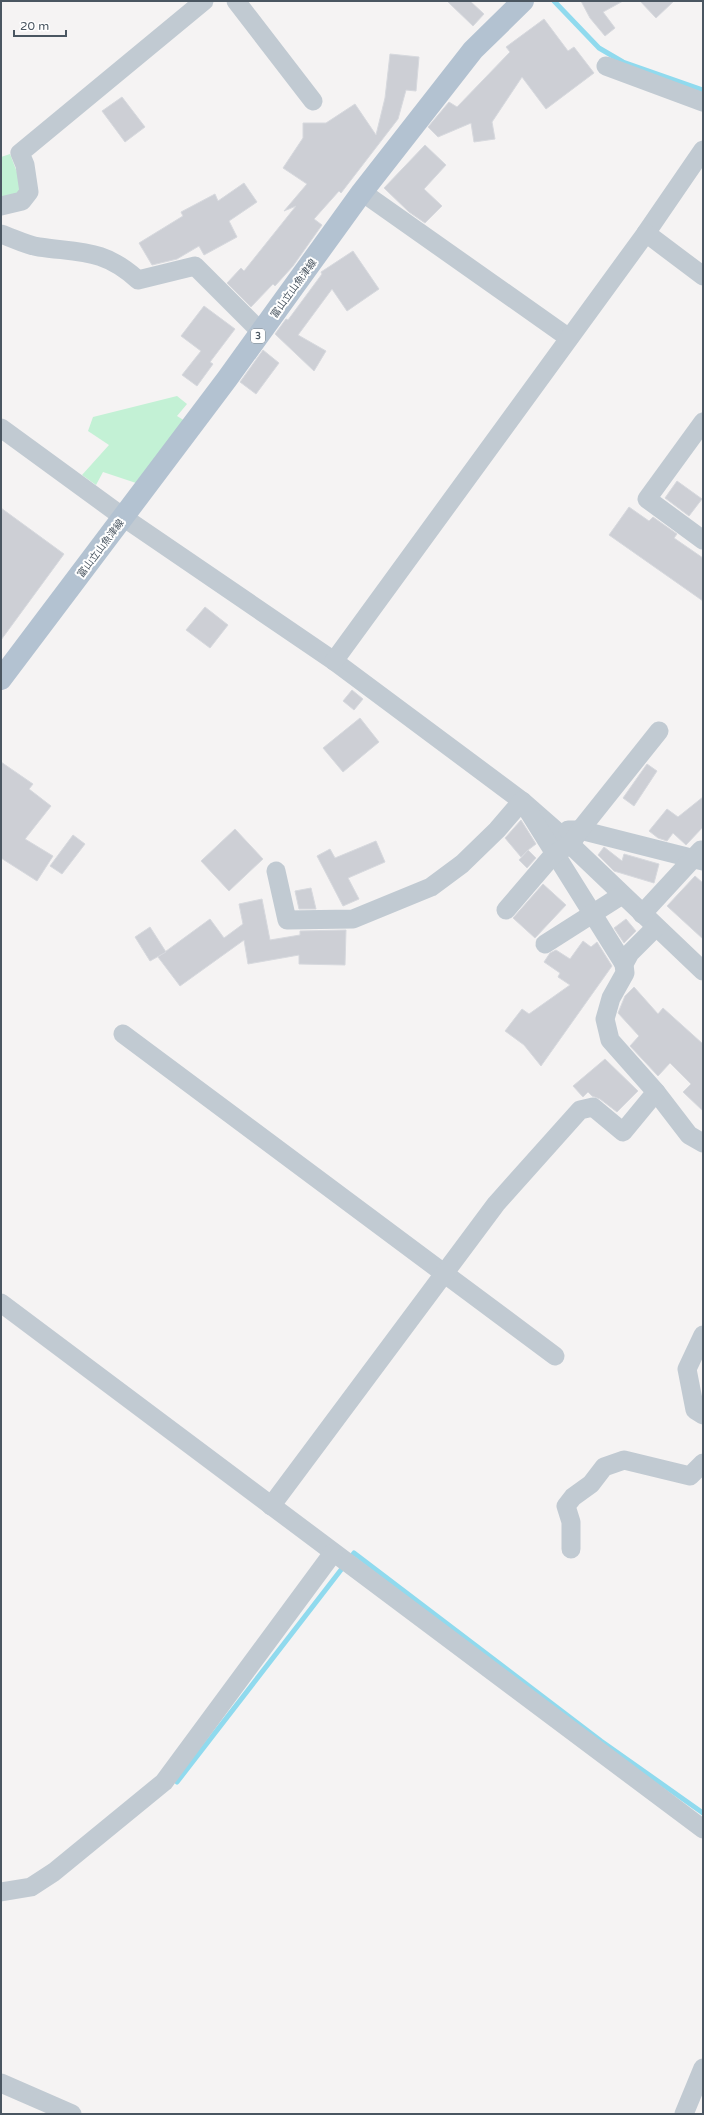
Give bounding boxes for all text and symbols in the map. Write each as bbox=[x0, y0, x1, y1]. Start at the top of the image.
scale bar bbox=[14, 12, 66, 38]
text: 20 m bbox=[20, 19, 49, 33]
street label: 富山立山魚津線 bbox=[268, 257, 319, 320]
road number: 3 bbox=[251, 329, 265, 343]
street label: 富山立山魚津線 bbox=[75, 517, 127, 580]

